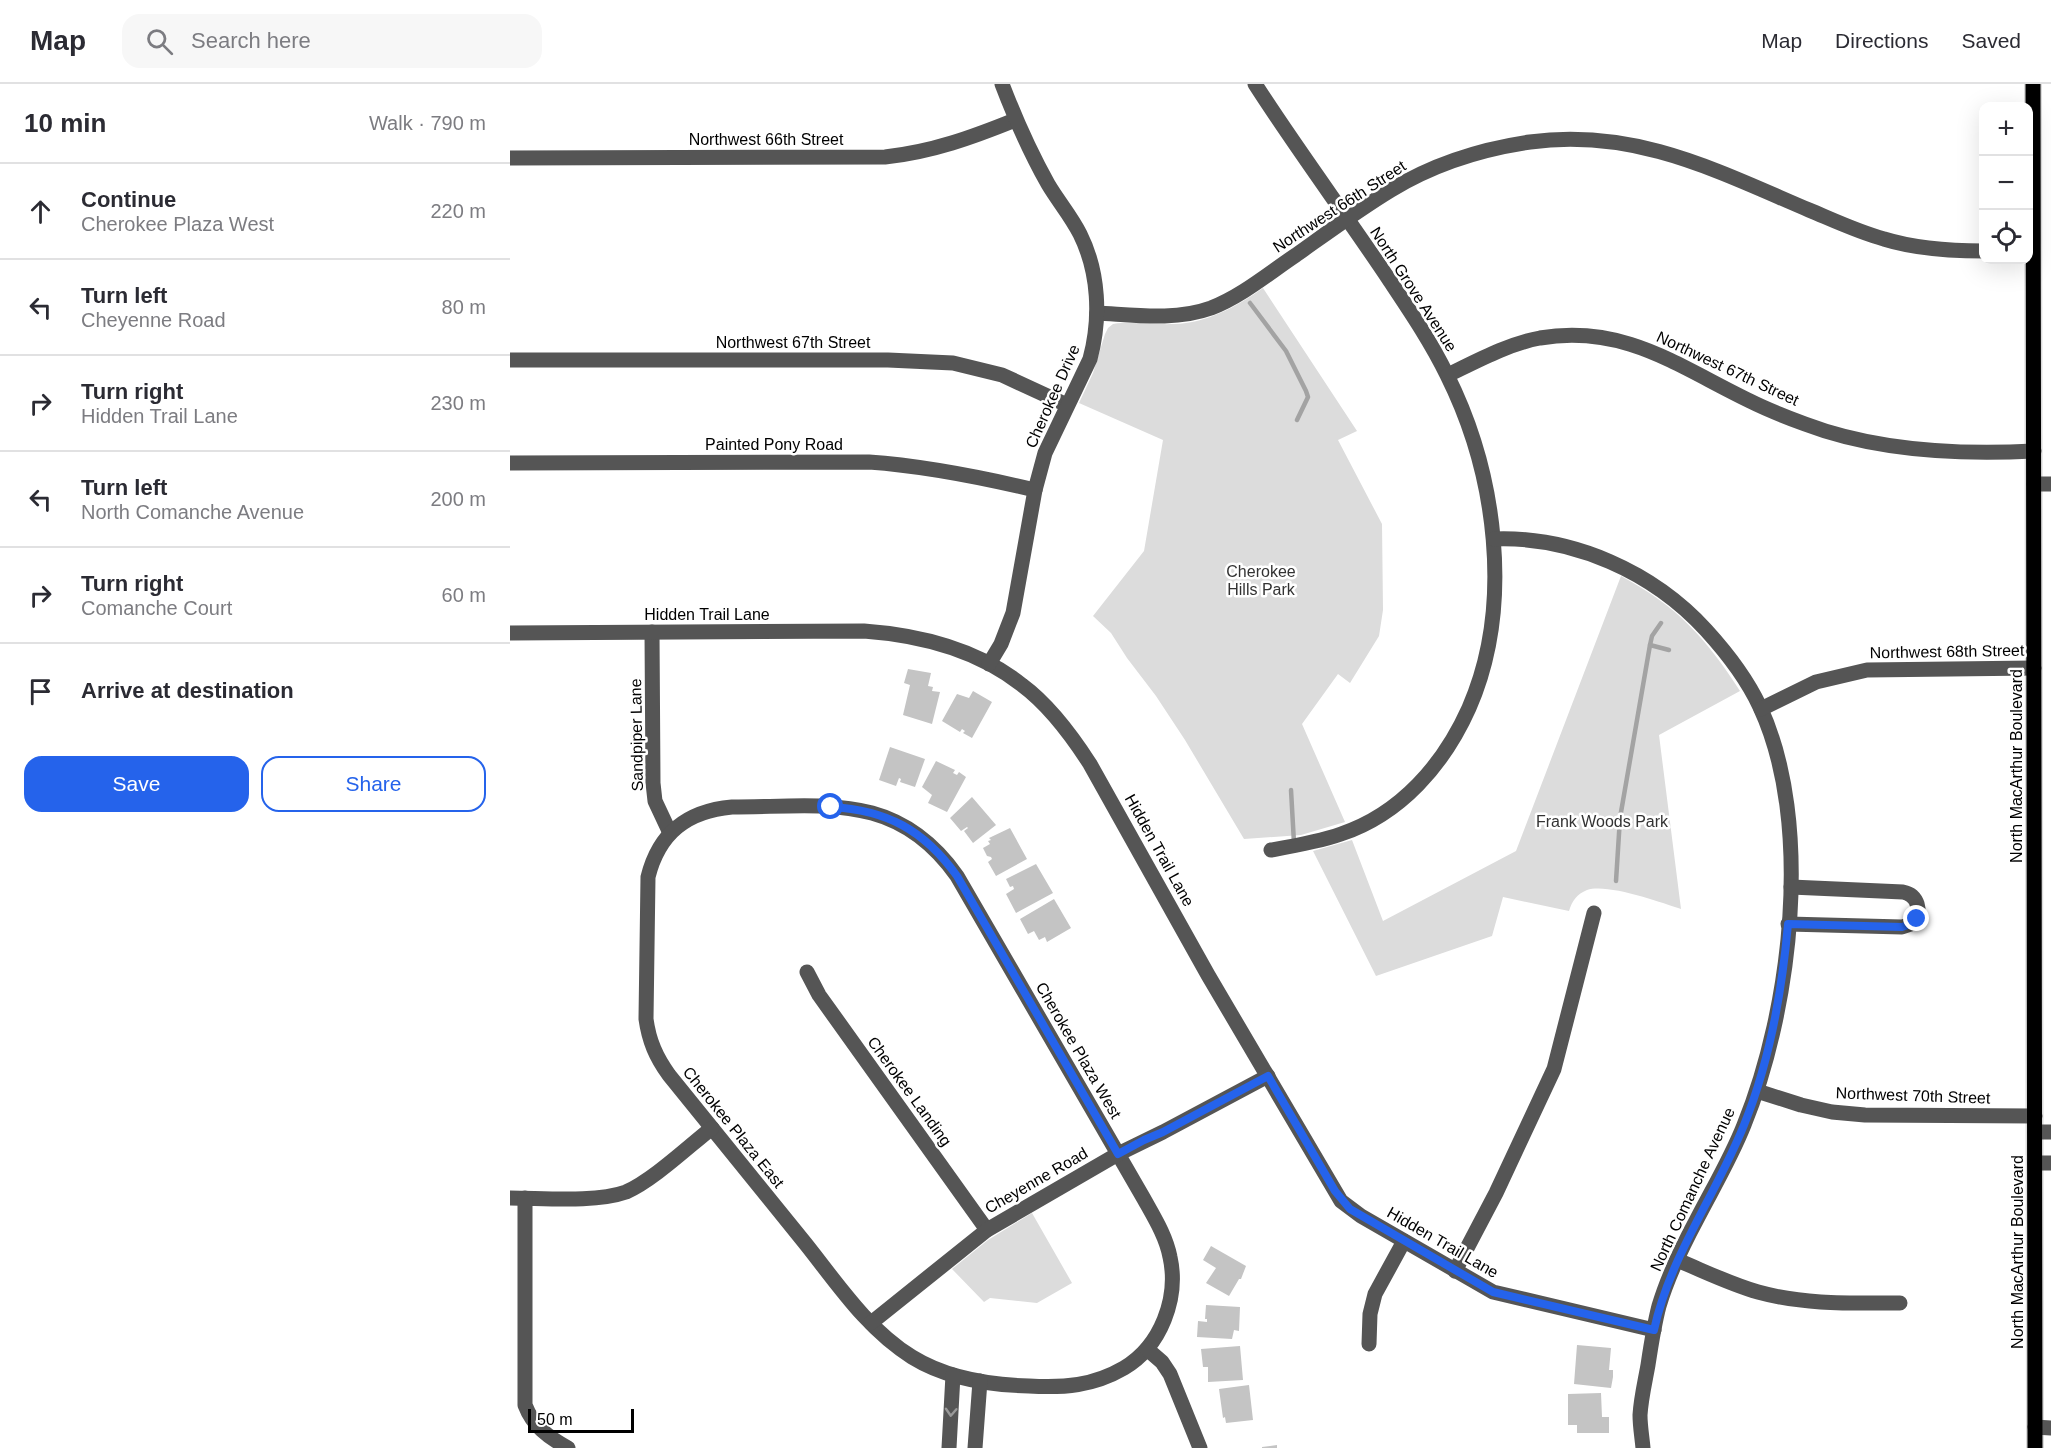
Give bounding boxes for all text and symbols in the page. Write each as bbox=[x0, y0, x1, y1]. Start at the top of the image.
search box bbox=[122, 14, 542, 68]
text: Map bbox=[30, 25, 86, 56]
icon: search bbox=[143, 25, 176, 58]
text: Search here bbox=[191, 28, 311, 53]
text: Map bbox=[1761, 29, 1802, 52]
text: Directions bbox=[1835, 29, 1928, 52]
text: Saved bbox=[1961, 29, 2021, 52]
map controls bbox=[1979, 102, 2033, 264]
button: + bbox=[1979, 102, 2033, 156]
text: 10 min bbox=[24, 108, 106, 138]
text: Walk · 790 m bbox=[369, 112, 486, 134]
street label: Northwest 66th Street bbox=[689, 131, 844, 148]
button: − bbox=[1979, 156, 2033, 210]
street label: Northwest 66th Street bbox=[1270, 157, 1409, 256]
text: Continue bbox=[81, 187, 176, 212]
icon: ahead bbox=[24, 195, 57, 228]
text: 220 m bbox=[430, 200, 486, 222]
button: locate bbox=[1979, 210, 2033, 264]
text: Cherokee Plaza West bbox=[81, 213, 274, 235]
street label: North Grove Avenue bbox=[1367, 224, 1460, 355]
text: Turn left bbox=[81, 283, 167, 308]
icon: left bbox=[24, 291, 57, 324]
text: 80 m bbox=[442, 296, 486, 318]
text: Cheyenne Road bbox=[81, 309, 226, 331]
street label: Northwest 67th Street bbox=[1654, 328, 1802, 409]
street label: Northwest 67th Street bbox=[716, 334, 871, 351]
street label: Cherokee Drive bbox=[1022, 342, 1083, 450]
text: Turn right bbox=[81, 379, 183, 404]
icon: right bbox=[24, 387, 57, 420]
text: 230 m bbox=[430, 392, 486, 414]
text: Hidden Trail Lane bbox=[81, 405, 238, 427]
street label: Painted Pony Road bbox=[705, 436, 843, 453]
text: Turn left bbox=[81, 475, 167, 500]
icon: left bbox=[24, 483, 57, 516]
text: 200 m bbox=[430, 488, 486, 510]
text: North Comanche Avenue bbox=[81, 501, 304, 523]
park label: Cherokee Hills Park bbox=[1226, 563, 1296, 598]
text: Turn right bbox=[81, 571, 183, 596]
icon: right bbox=[24, 579, 57, 612]
text: 60 m bbox=[442, 584, 486, 606]
text: Comanche Court bbox=[81, 597, 232, 619]
street label: Hidden Trail Lane bbox=[644, 606, 770, 623]
street label: Northwest 68th Street bbox=[1869, 642, 2025, 661]
street label: North MacArthur Boulevard bbox=[2008, 669, 2025, 863]
icon: arrive bbox=[24, 675, 57, 708]
text: Arrive at destination bbox=[81, 678, 294, 703]
street label: Sandpiper Lane bbox=[627, 678, 646, 792]
button: Save bbox=[24, 756, 249, 812]
button: Share bbox=[261, 756, 486, 812]
street label: Hidden Trail Lane bbox=[1122, 791, 1197, 909]
route start bbox=[817, 793, 843, 819]
park label: Frank Woods Park bbox=[1536, 813, 1669, 830]
route end bbox=[1903, 905, 1929, 931]
street label: Cherokee Plaza West bbox=[1033, 979, 1125, 1122]
street label: Cherokee Landing bbox=[864, 1033, 955, 1149]
street label: Cherokee Plaza East bbox=[680, 1064, 788, 1191]
street label: Northwest 70th Street bbox=[1835, 1084, 1991, 1107]
street label: North Comanche Avenue bbox=[1647, 1105, 1738, 1274]
street label: Cheyenne Road bbox=[982, 1144, 1091, 1217]
street label: North MacArthur Boulevard bbox=[2009, 1155, 2026, 1349]
street label: Hidden Trail Lane bbox=[1384, 1204, 1501, 1281]
scale bar bbox=[528, 1406, 634, 1434]
one-way arrow bbox=[944, 1407, 957, 1416]
text: 50 m bbox=[537, 1411, 573, 1428]

